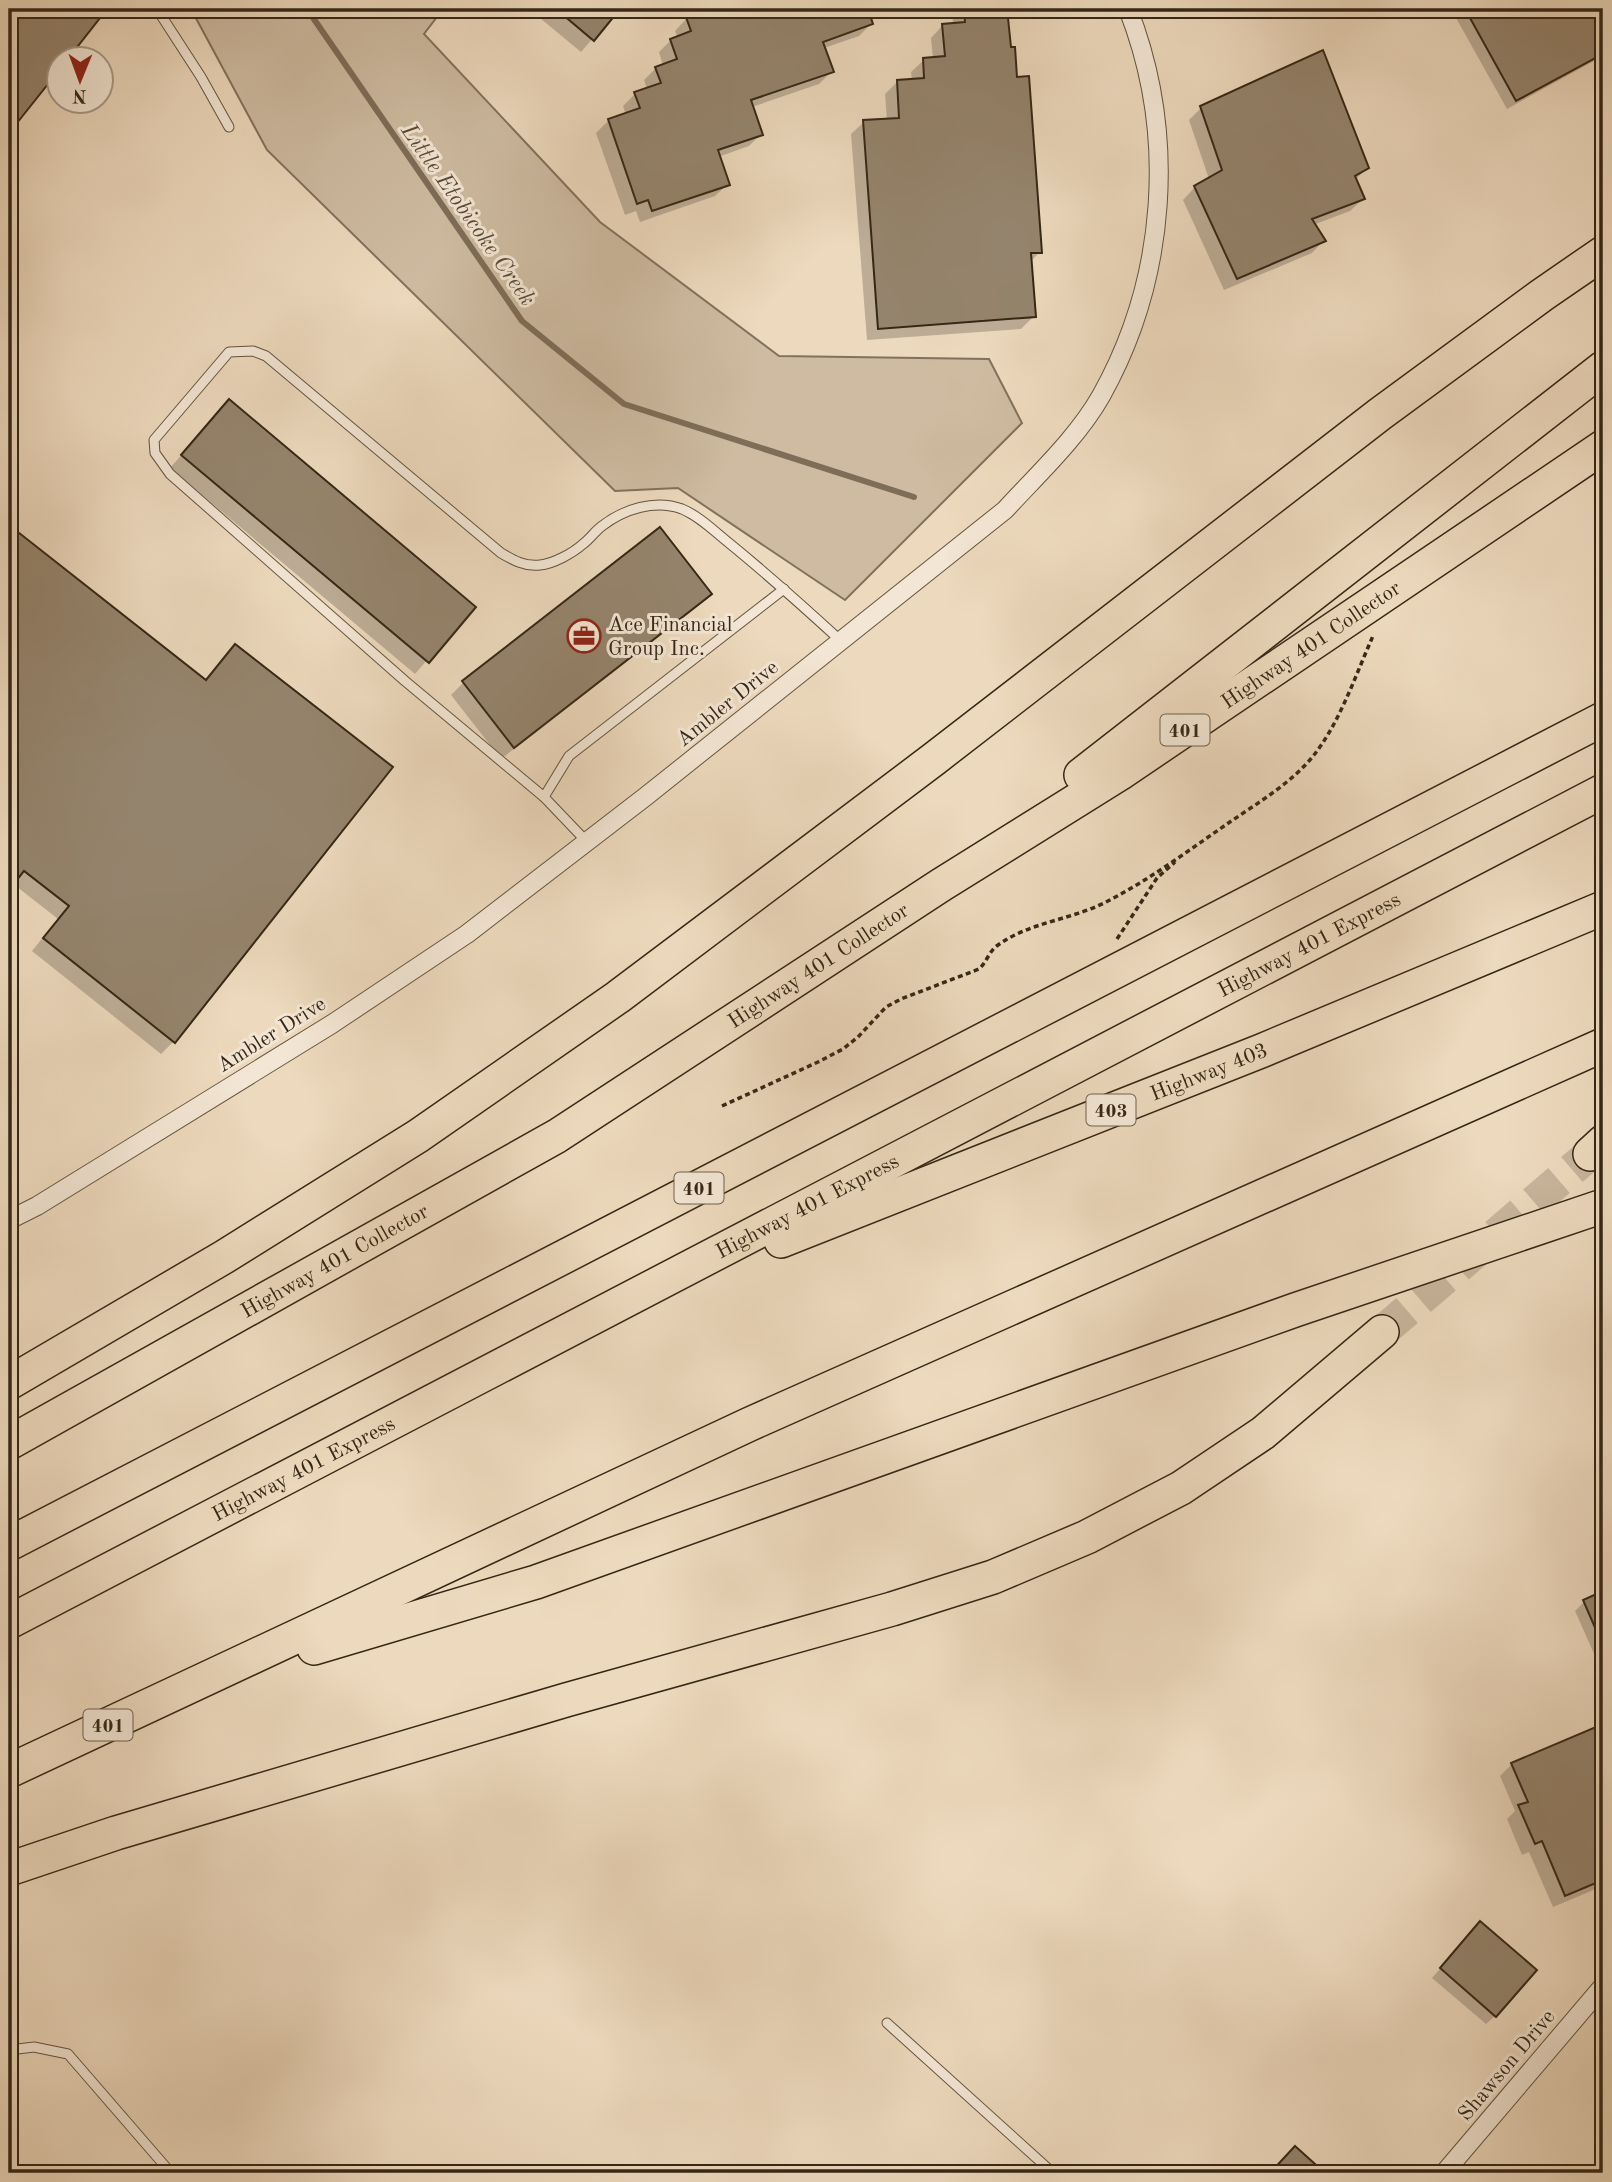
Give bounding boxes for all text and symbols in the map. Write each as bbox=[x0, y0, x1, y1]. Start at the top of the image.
north arrow bbox=[46, 46, 116, 116]
text: N bbox=[72, 85, 87, 104]
water label: Little Etobicoke Creek bbox=[396, 119, 539, 310]
street label: Highway 401 Collector bbox=[1218, 578, 1405, 714]
place label: Ace Financial Group Inc. bbox=[608, 615, 733, 660]
office icon: Ace Financial Group Inc. bbox=[565, 617, 603, 655]
street label: Ambler Drive bbox=[673, 657, 783, 751]
road number: 401 bbox=[1160, 715, 1210, 746]
street label: Highway 401 Express bbox=[1215, 889, 1405, 1002]
street label: Highway 401 Collector bbox=[725, 900, 913, 1033]
street label: Ambler Drive bbox=[214, 994, 330, 1077]
street label: Highway 403 bbox=[1148, 1040, 1271, 1106]
road number: 403 bbox=[1086, 1094, 1136, 1126]
street label: Highway 401 Express bbox=[713, 1151, 903, 1264]
road number: 401 bbox=[674, 1172, 724, 1204]
street label: Highway 401 Collector bbox=[238, 1201, 433, 1323]
street label: Highway 401 Express bbox=[209, 1414, 399, 1526]
road number: 401 bbox=[84, 1709, 132, 1740]
street label: Shawson Drive bbox=[1455, 2006, 1559, 2125]

